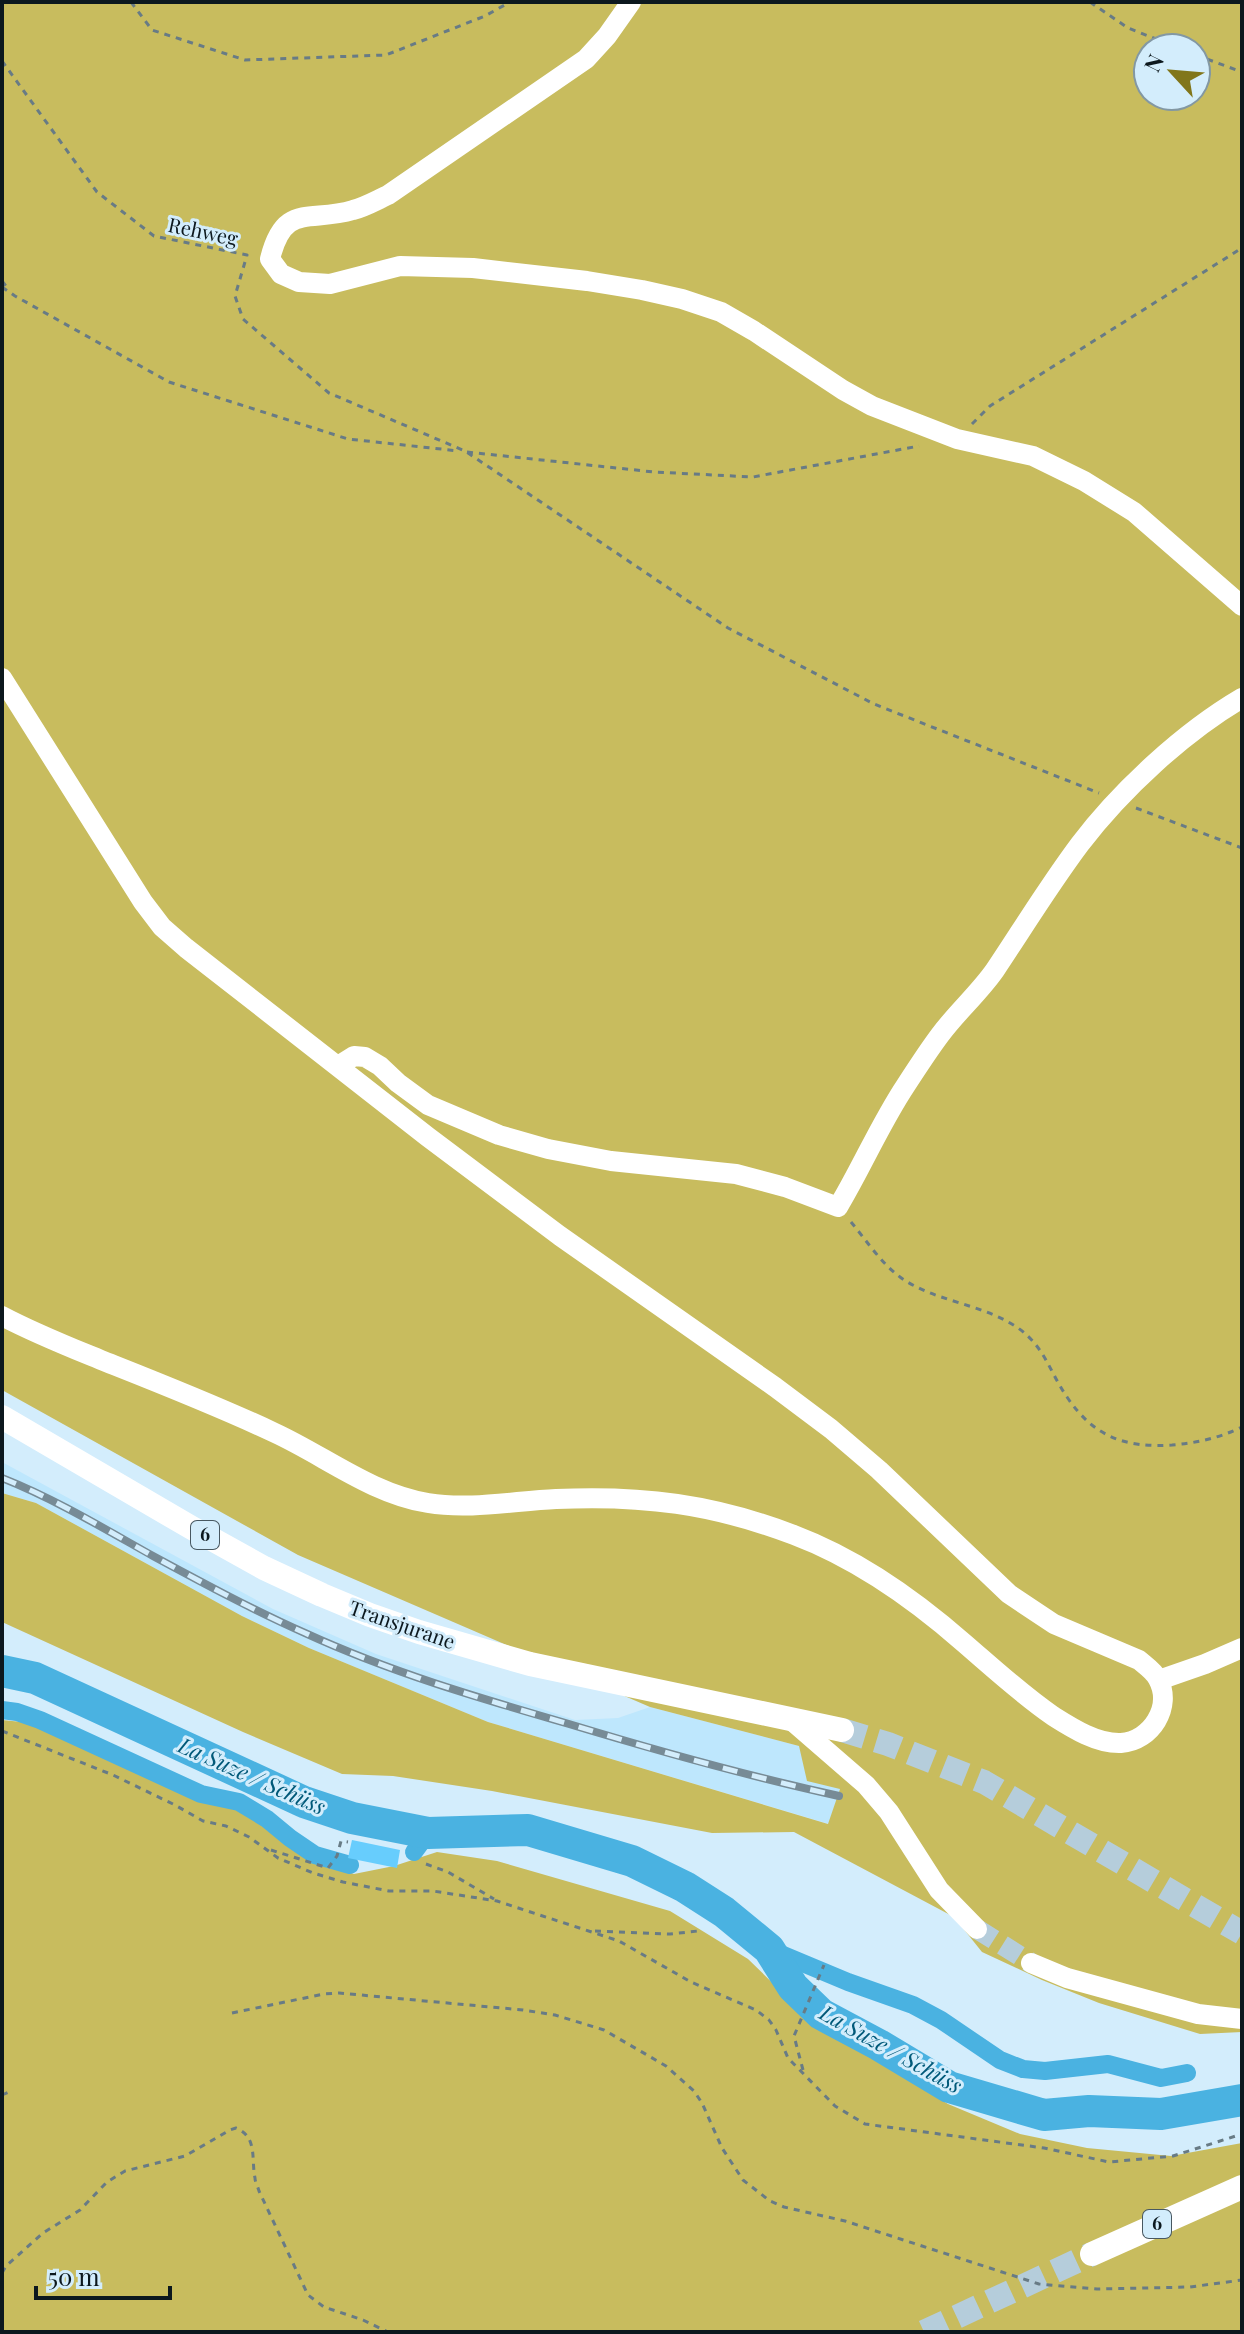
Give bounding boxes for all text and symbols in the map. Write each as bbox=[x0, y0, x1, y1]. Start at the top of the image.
north arrow bbox=[1132, 32, 1212, 112]
text: N bbox=[1136, 49, 1170, 77]
street label: Rehweg bbox=[166, 210, 241, 251]
road number: 6 bbox=[191, 1521, 219, 1549]
street label: Transjurane bbox=[346, 1593, 459, 1654]
water label: La Suze / Schüss bbox=[173, 1729, 331, 1821]
water label: La Suze / Schüss bbox=[814, 1996, 968, 2100]
road number: 6 bbox=[1143, 2210, 1171, 2238]
scale bar bbox=[36, 2250, 170, 2300]
text: 50 m bbox=[48, 2260, 100, 2292]

